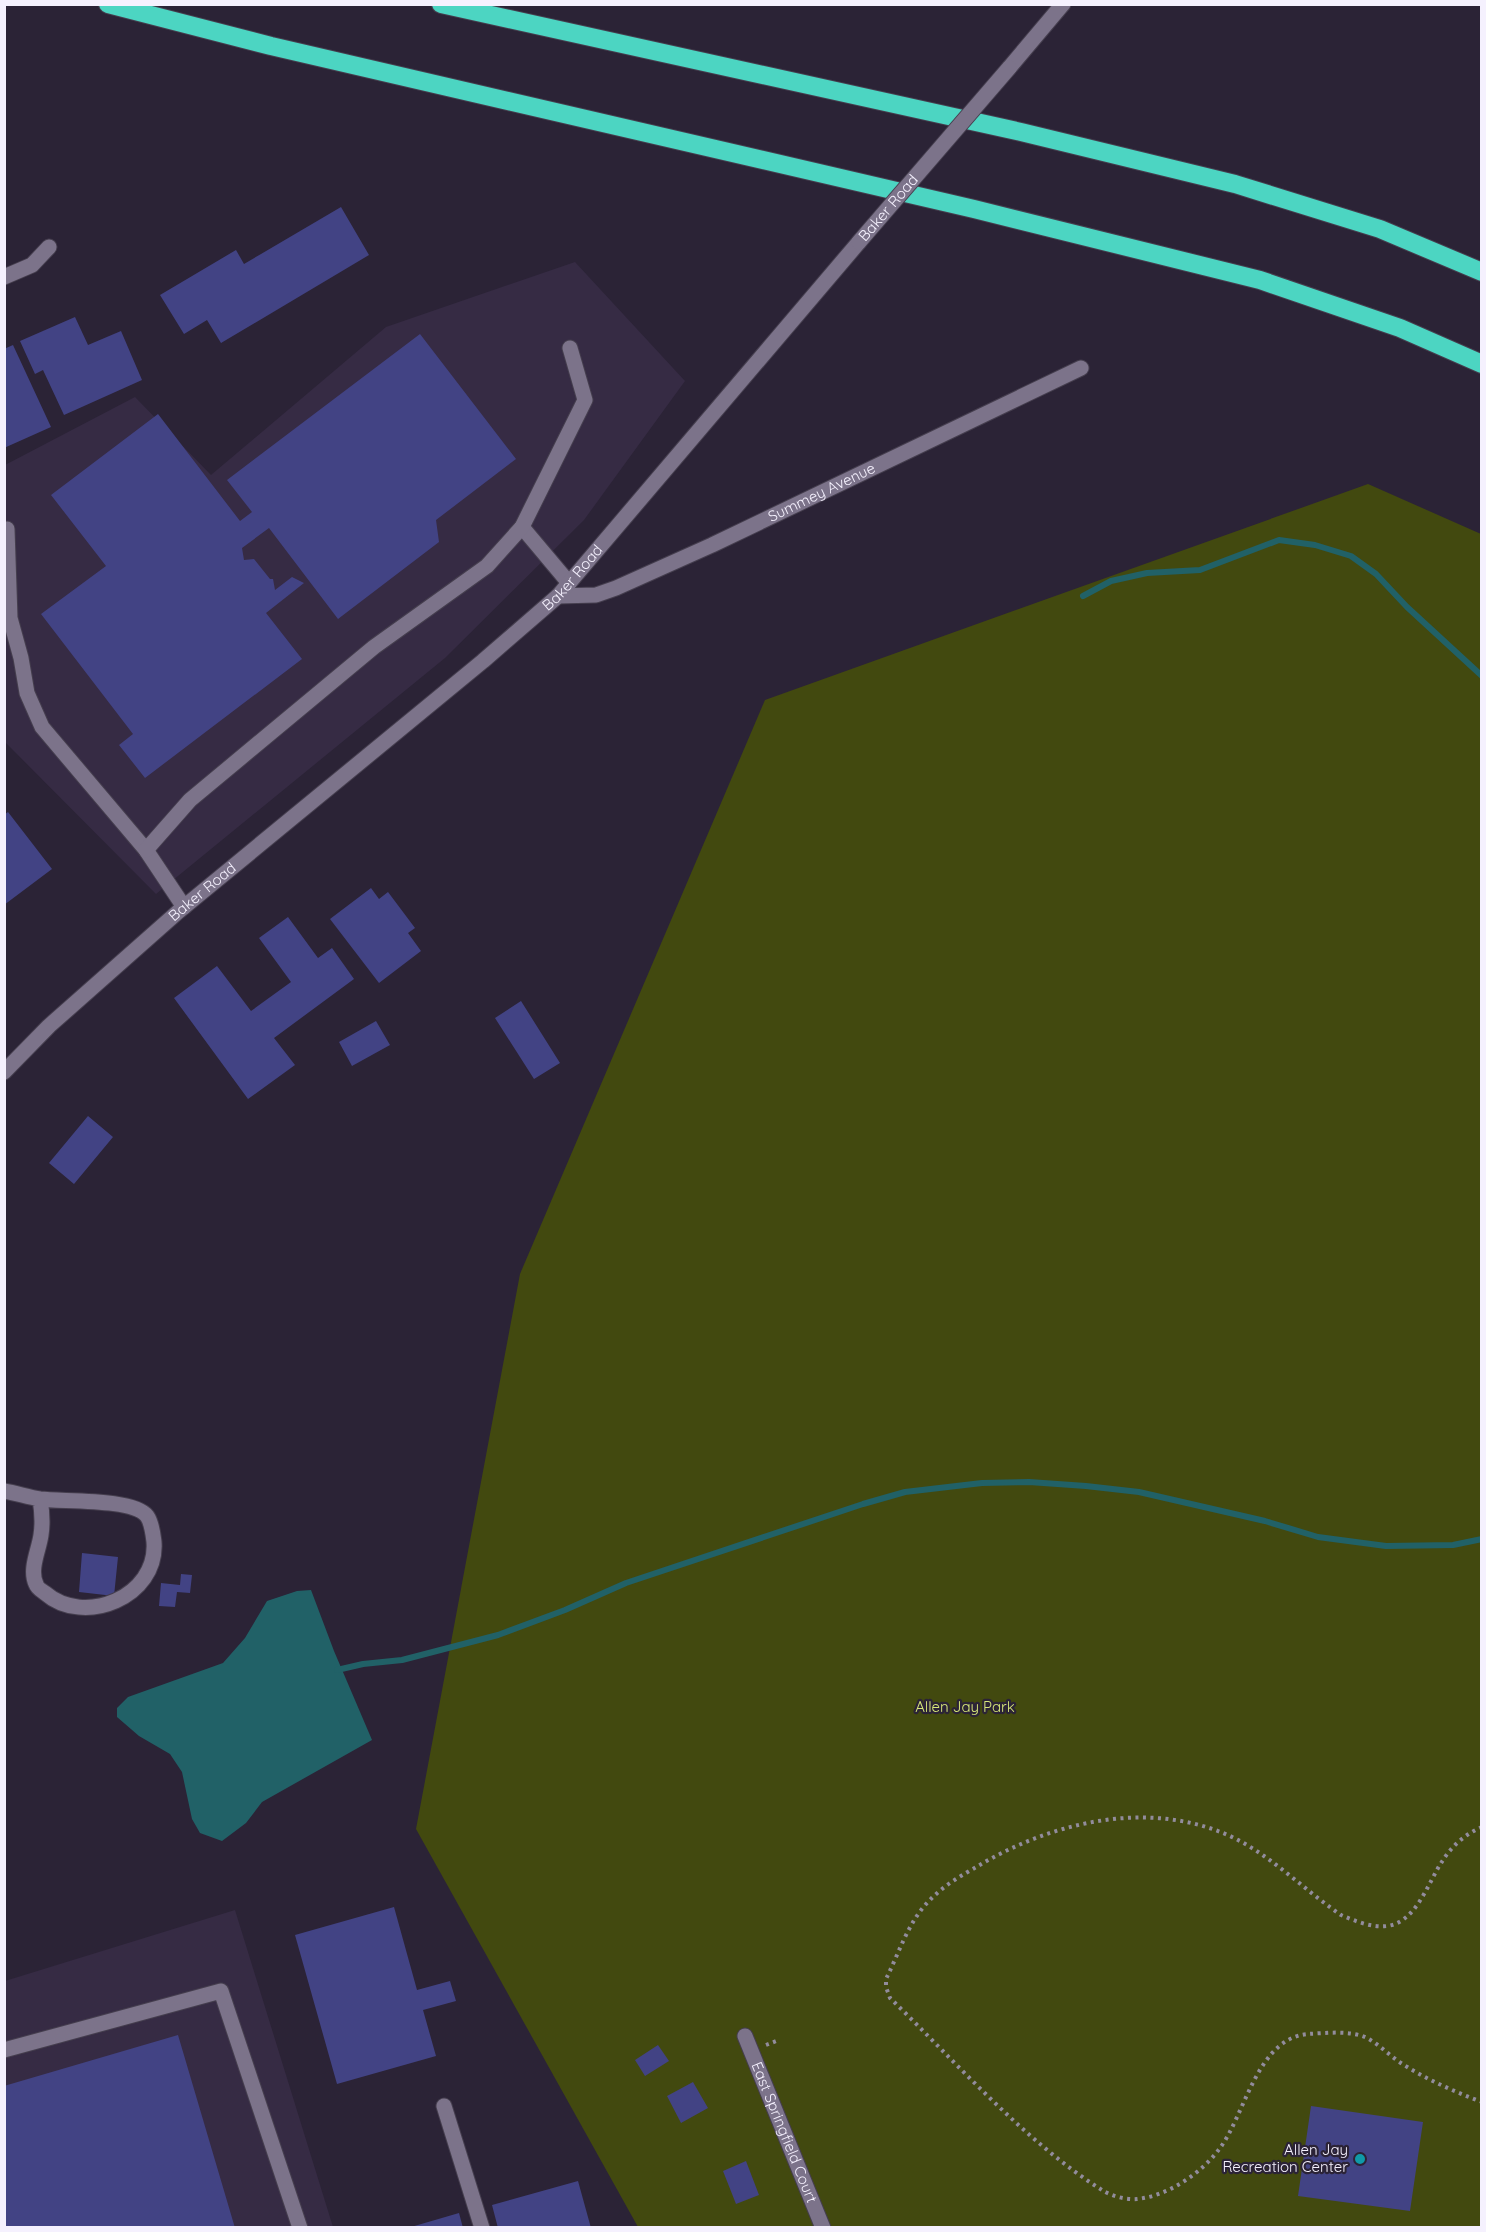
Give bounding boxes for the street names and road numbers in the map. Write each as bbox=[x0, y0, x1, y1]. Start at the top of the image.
street label: Baker Road bbox=[854, 170, 922, 245]
street label: Summey Avenue bbox=[765, 458, 878, 526]
street label: Baker Road bbox=[538, 541, 607, 614]
street label: Baker Road bbox=[164, 858, 240, 925]
street label: East Springfield Court bbox=[748, 2059, 822, 2205]

